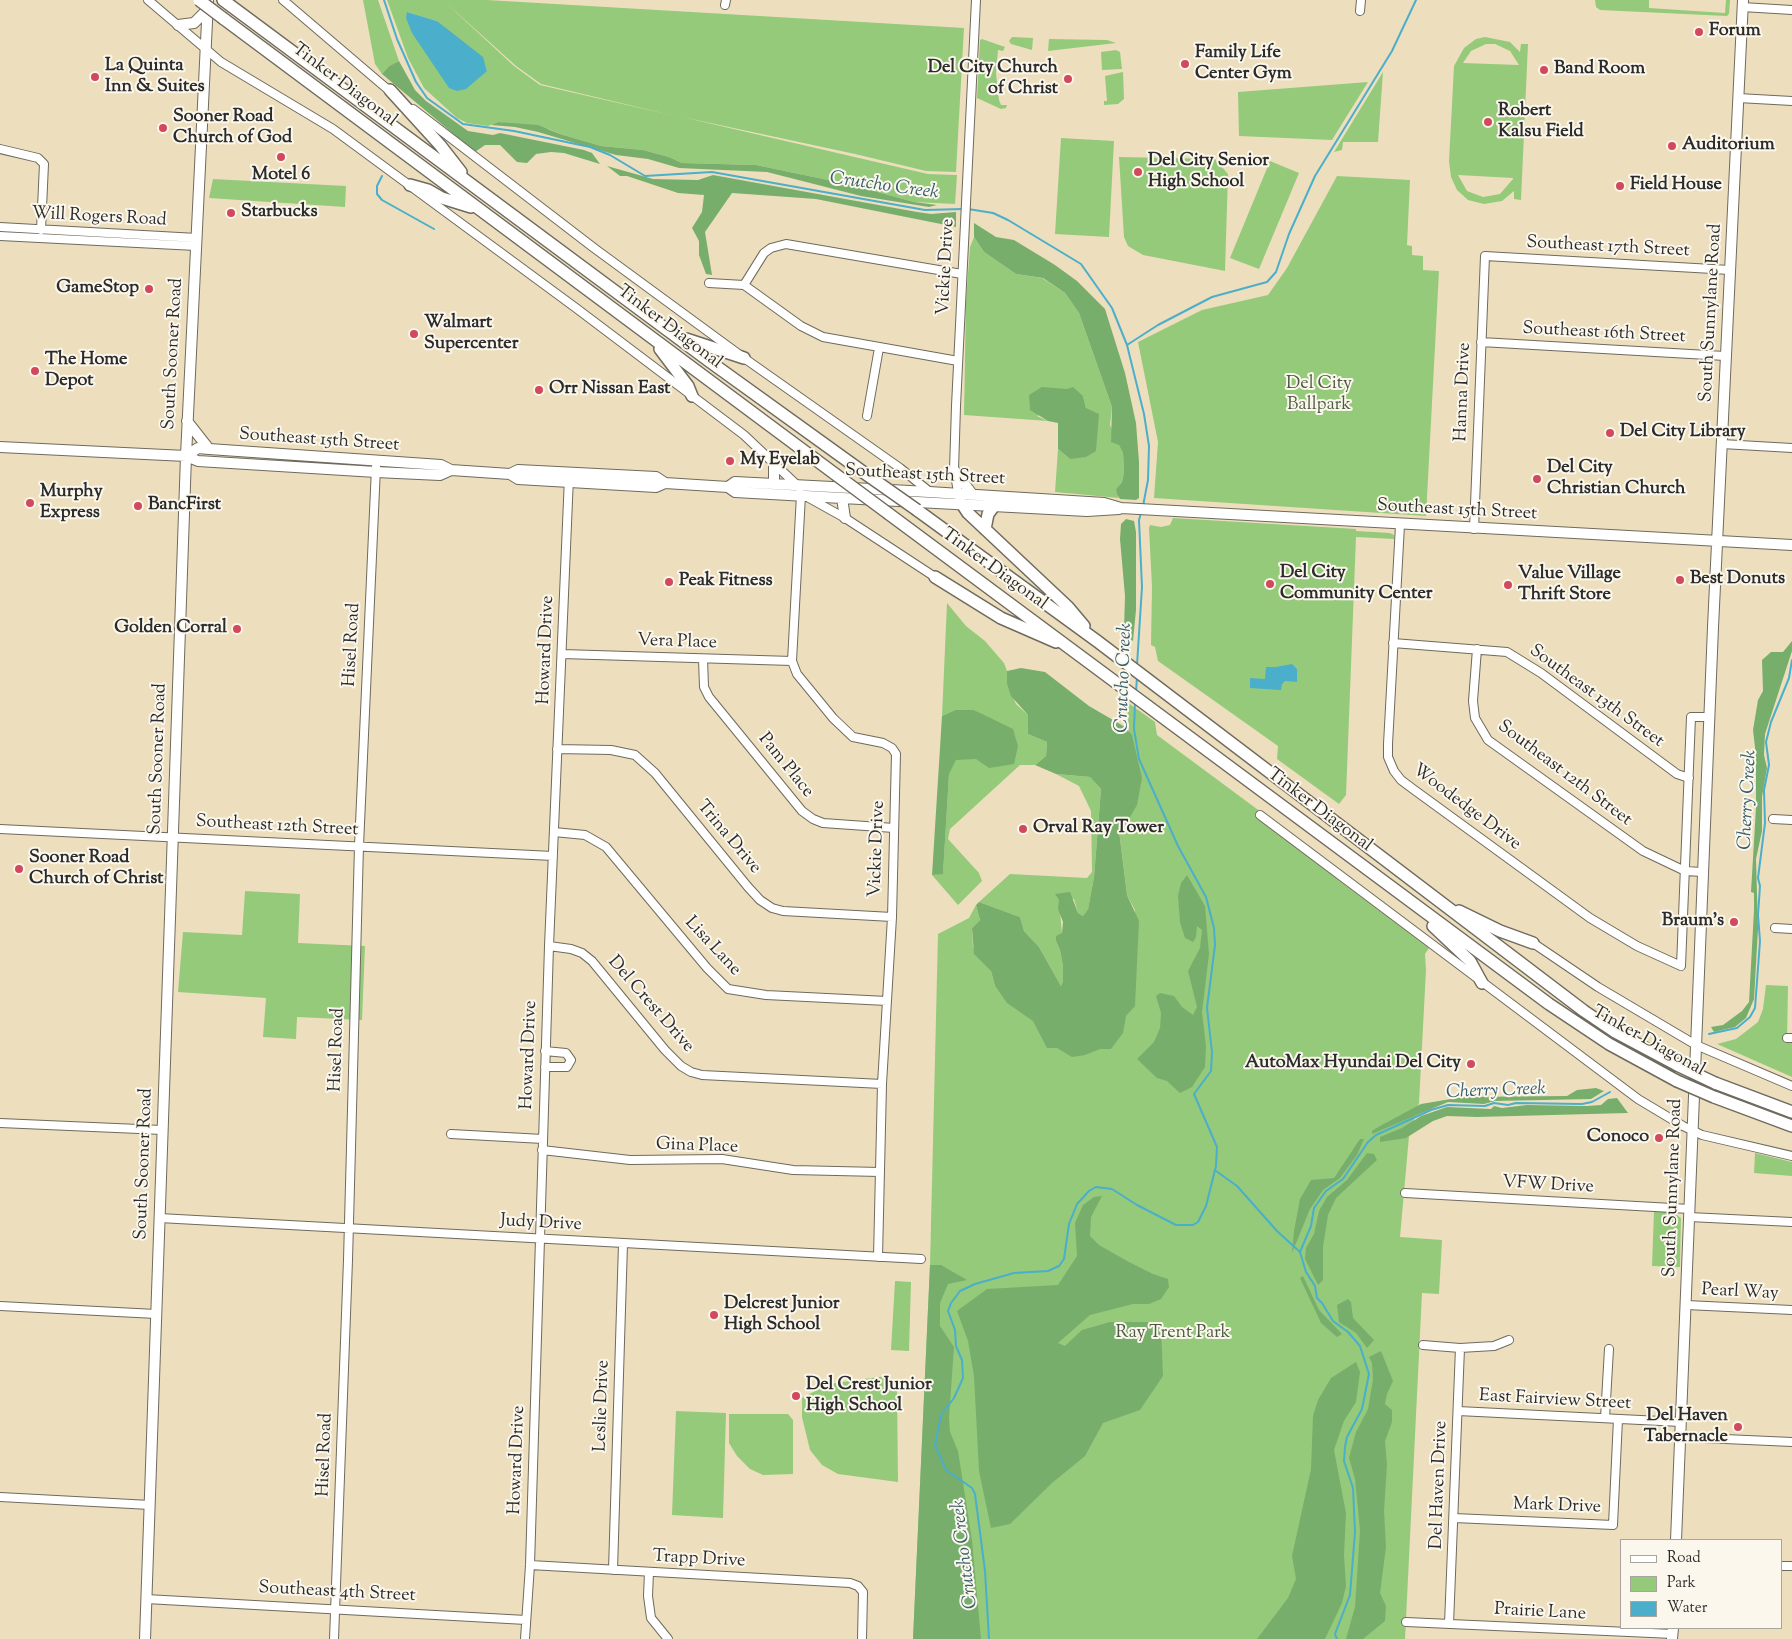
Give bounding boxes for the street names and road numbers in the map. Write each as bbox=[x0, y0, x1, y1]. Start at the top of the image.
street label: Tinker Diagonal bbox=[287, 39, 401, 133]
street label: Will Rogers Road bbox=[31, 204, 167, 232]
street label: Vickie Drive bbox=[934, 218, 960, 316]
street label: South Sunnylane Road bbox=[1697, 223, 1727, 403]
street label: Southeast 17th Street bbox=[1526, 233, 1690, 263]
street label: South Sooner Road bbox=[159, 278, 189, 430]
street label: Tinker Diagonal bbox=[612, 281, 726, 375]
street label: Southeast 16th Street bbox=[1522, 319, 1686, 349]
street label: Hanna Drive bbox=[1451, 342, 1477, 442]
street label: Southeast 15th Street bbox=[238, 425, 400, 457]
street label: Southeast 15th Street bbox=[844, 461, 1006, 491]
street label: Southeast 15th Street bbox=[1376, 496, 1538, 526]
street label: Tinker Diagonal bbox=[937, 524, 1051, 616]
street label: Howard Drive bbox=[534, 595, 560, 705]
street label: Hisel Road bbox=[340, 602, 366, 688]
street label: Vera Place bbox=[637, 631, 717, 655]
street label: Southeast 13th Street bbox=[1524, 641, 1668, 753]
street label: South Sooner Road bbox=[146, 683, 172, 835]
street label: Southeast 12th Street bbox=[1493, 716, 1635, 832]
street label: Pam Place bbox=[752, 729, 818, 803]
street label: Woodedge Drive bbox=[1407, 760, 1525, 856]
street label: Tinker Diagonal bbox=[1262, 764, 1376, 858]
street label: Trina Drive bbox=[691, 797, 765, 879]
street label: Vickie Drive bbox=[866, 800, 890, 898]
street label: Southeast 12th Street bbox=[195, 812, 359, 842]
street label: Lisa Lane bbox=[679, 913, 745, 981]
street label: Del Crest Drive bbox=[602, 952, 698, 1058]
street label: Howard Drive bbox=[517, 1000, 543, 1110]
street label: Tinker Diagonal bbox=[1588, 1002, 1708, 1082]
street label: Hisel Road bbox=[326, 1008, 350, 1092]
street label: South Sooner Road bbox=[132, 1088, 158, 1240]
street label: South Sunnylane Road bbox=[1660, 1098, 1688, 1278]
street label: Gina Place bbox=[655, 1135, 739, 1159]
street label: VFW Drive bbox=[1502, 1173, 1594, 1199]
street label: Judy Drive bbox=[500, 1211, 582, 1237]
street label: Pearl Way bbox=[1701, 1280, 1779, 1306]
street label: Leslie Drive bbox=[591, 1360, 615, 1452]
street label: East Fairview Street bbox=[1478, 1386, 1632, 1416]
street label: Howard Drive bbox=[505, 1405, 531, 1515]
street label: Hisel Road bbox=[314, 1413, 338, 1497]
street label: Del Haven Drive bbox=[1427, 1420, 1453, 1550]
street label: Mark Drive bbox=[1513, 1495, 1601, 1519]
street label: Trapp Drive bbox=[652, 1547, 746, 1573]
street label: Southeast 4th Street bbox=[258, 1578, 416, 1608]
street label: Prairie Lane bbox=[1494, 1600, 1586, 1626]

